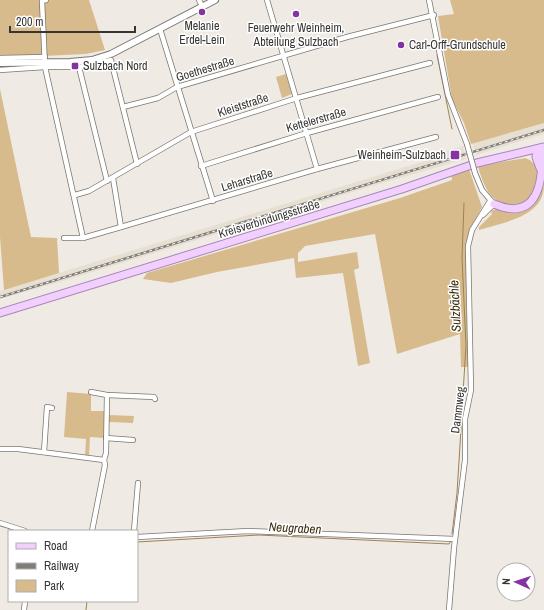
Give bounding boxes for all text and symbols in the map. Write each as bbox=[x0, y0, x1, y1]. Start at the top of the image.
marker: Melanie Erdel-Lein bbox=[197, 7, 207, 17]
scale bar bbox=[10, 8, 135, 34]
marker: Feuerwehr Weinheim, Abteilung Sulzbach bbox=[291, 9, 301, 19]
text: 200 m bbox=[16, 14, 43, 30]
place label: Melanie Erdel-Lein bbox=[179, 18, 225, 48]
place label: Feuerwehr Weinheim, Abteilung Sulzbach bbox=[248, 20, 344, 50]
place label: Carl-Orff-Grundschule bbox=[409, 37, 506, 53]
marker: Carl-Orff-Grundschule bbox=[396, 40, 406, 50]
street label: Goethestraße bbox=[174, 53, 236, 85]
place label: Sulzbach Nord bbox=[83, 58, 148, 74]
marker: Sulzbach Nord bbox=[70, 61, 80, 71]
street label: Kleiststraße bbox=[216, 89, 270, 121]
street label: Kettelerstraße bbox=[284, 104, 348, 136]
place label: Weinheim-Sulzbach bbox=[358, 147, 446, 163]
marker: Weinheim-Sulzbach bbox=[449, 149, 461, 161]
street label: Leharstraße bbox=[219, 165, 275, 195]
street label: Kreisverbindungsstraße bbox=[216, 196, 322, 242]
water label: Sulzbächle bbox=[445, 279, 465, 332]
street label: Dammweg bbox=[447, 385, 469, 434]
water label: Neugraben bbox=[268, 518, 322, 538]
legend bbox=[8, 530, 138, 602]
text: Road bbox=[44, 538, 68, 554]
text: Railway bbox=[44, 558, 79, 574]
north arrow bbox=[496, 562, 536, 602]
text: Park bbox=[44, 578, 64, 594]
text: N bbox=[499, 578, 513, 585]

